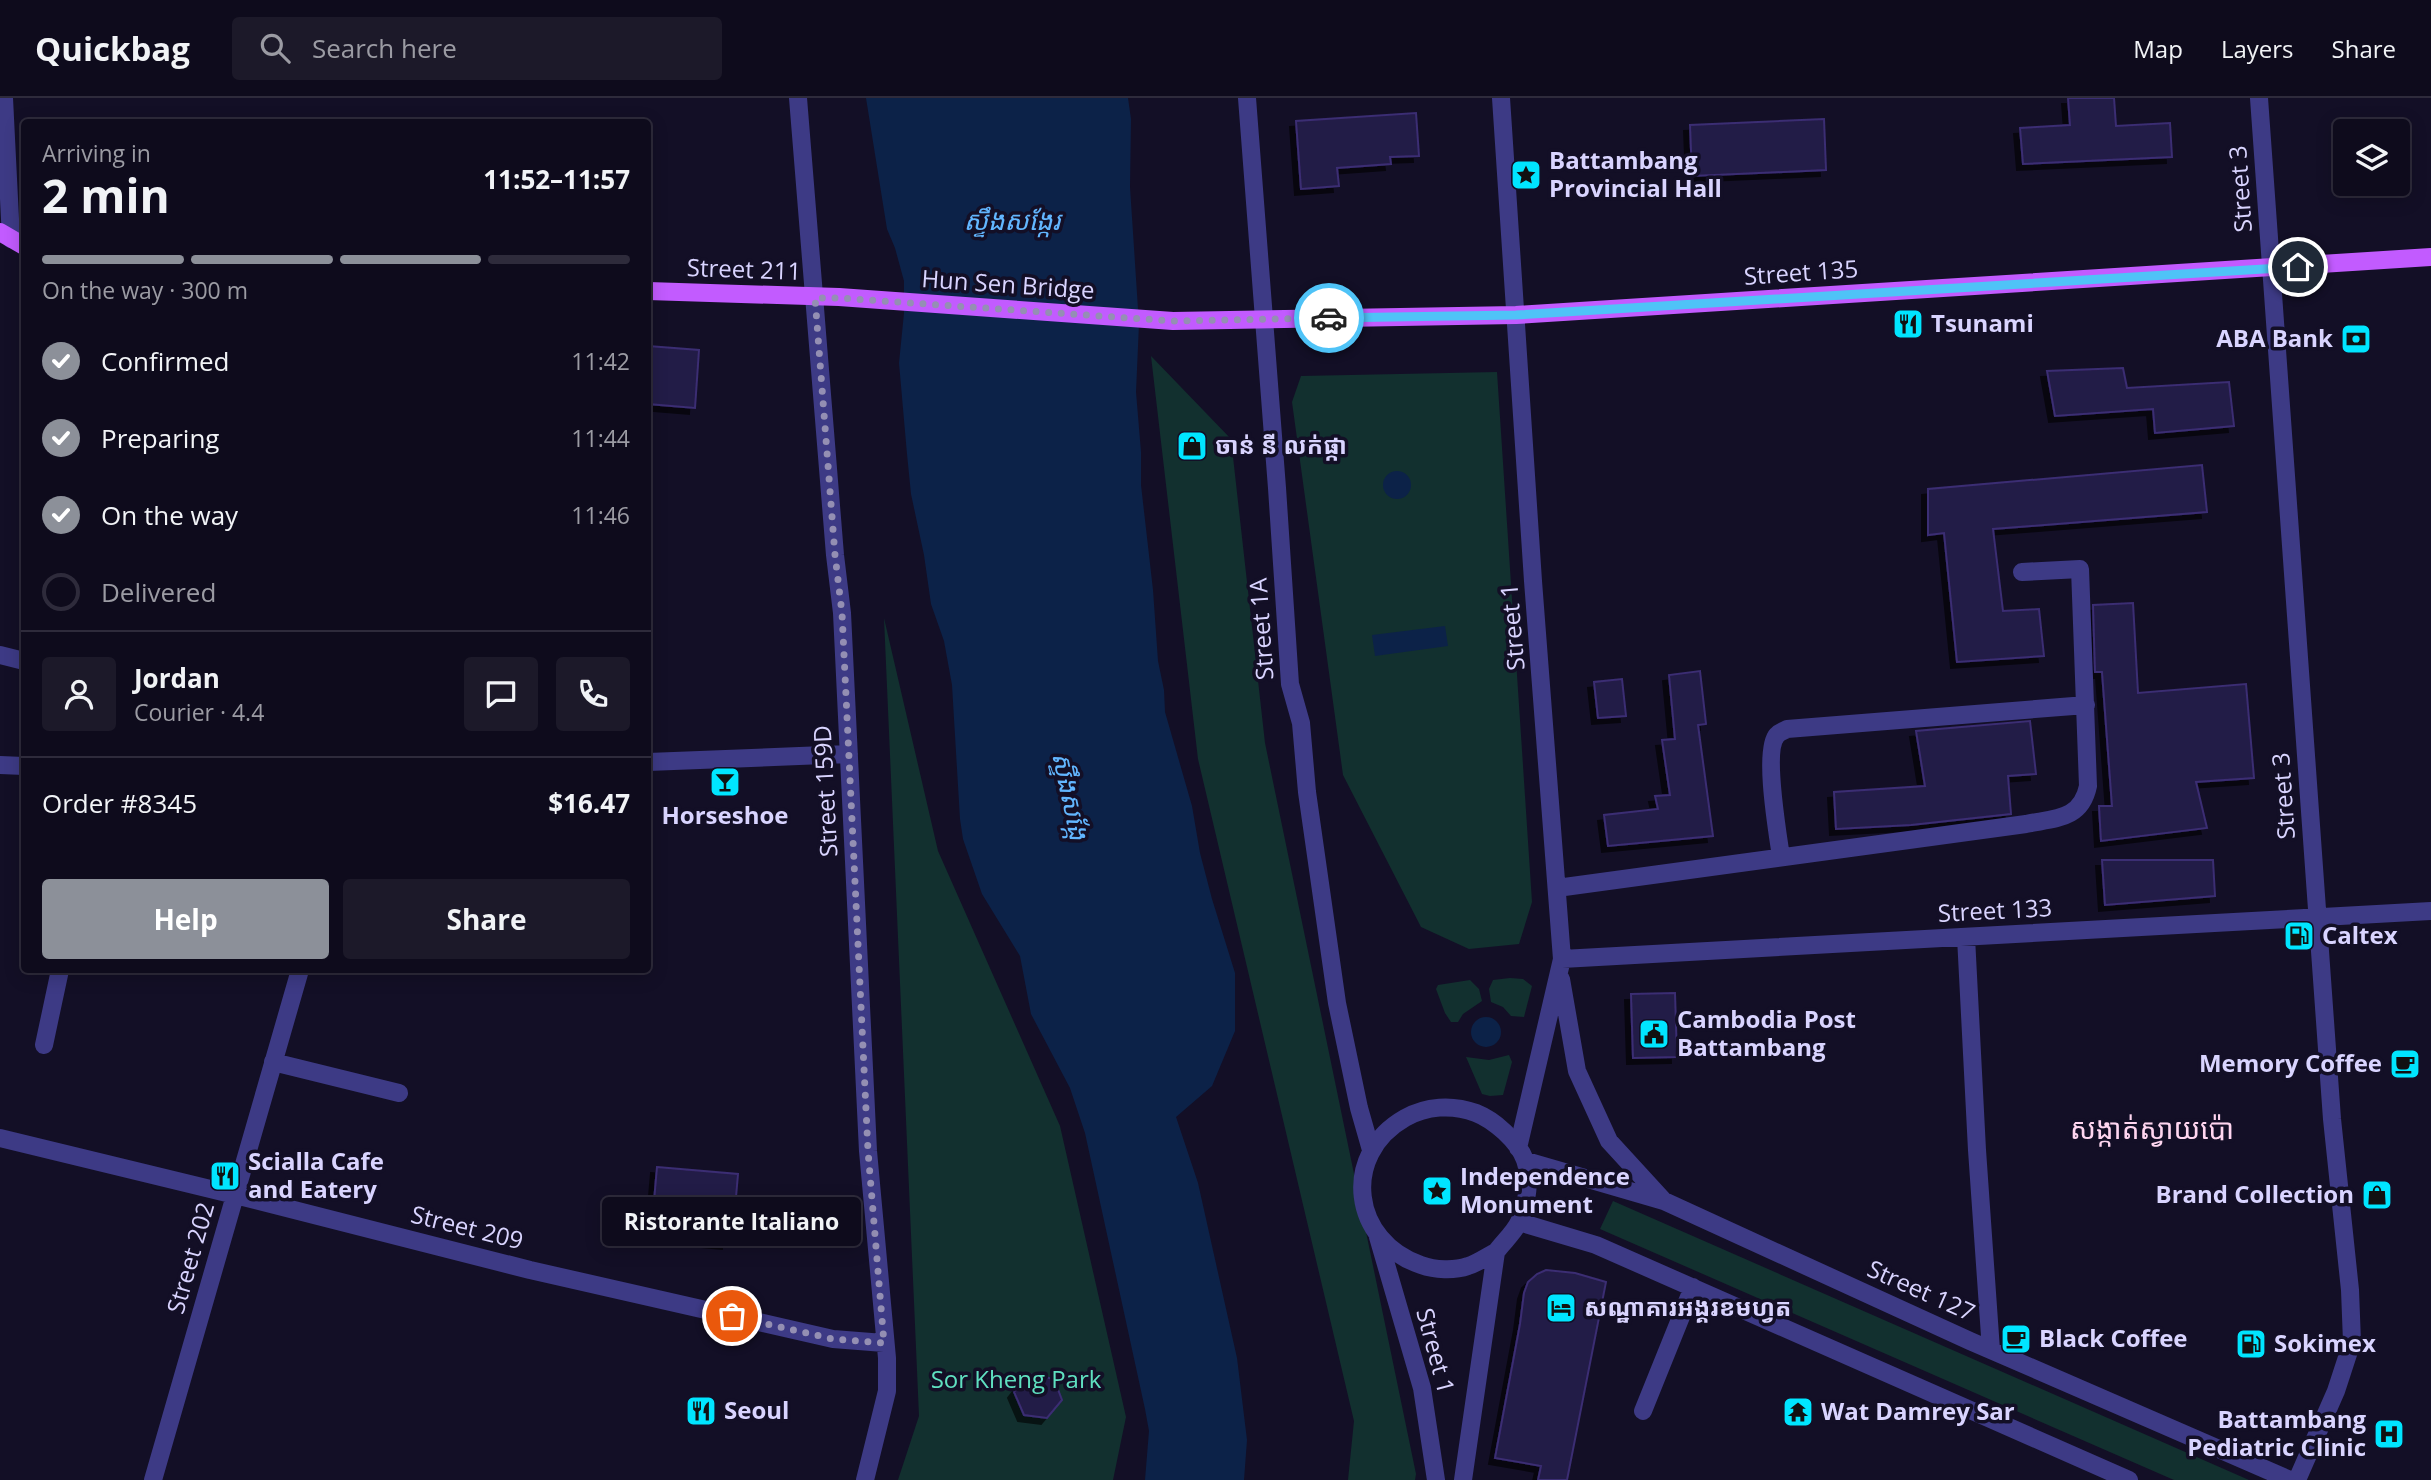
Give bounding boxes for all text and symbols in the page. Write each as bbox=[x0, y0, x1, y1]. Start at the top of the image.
search box bbox=[232, 17, 722, 80]
text: Quickbag bbox=[35, 26, 190, 71]
icon: search bbox=[256, 29, 294, 67]
text: Search here bbox=[312, 30, 457, 66]
text: Map bbox=[2133, 32, 2183, 65]
text: Layers bbox=[2221, 32, 2294, 65]
text: Share bbox=[2332, 32, 2396, 65]
map controls bbox=[2333, 119, 2410, 196]
button: layers bbox=[2333, 119, 2410, 196]
text: Arriving in bbox=[42, 137, 151, 169]
place label: Battambang Provincial Hall bbox=[1549, 143, 1722, 204]
street label: Street 3 bbox=[2220, 145, 2259, 234]
place icon: Battambang Provincial Hall bbox=[1509, 158, 1543, 192]
text: 11:52–11:57 bbox=[483, 161, 630, 197]
text: 2 min bbox=[42, 164, 170, 226]
water label: ស្ទឹងសង្កែរ bbox=[964, 202, 1064, 238]
pin bbox=[2268, 237, 2328, 297]
icon: home bbox=[2279, 248, 2317, 286]
street label: Street 211 bbox=[686, 250, 802, 287]
street label: Street 135 bbox=[1743, 251, 1859, 292]
street label: Hun Sen Bridge bbox=[920, 261, 1096, 306]
text: On the way · 300 m bbox=[42, 274, 248, 306]
courier bbox=[1294, 283, 1364, 353]
icon: car bbox=[1310, 299, 1348, 337]
place label: Tsunami bbox=[1931, 306, 2034, 339]
restaurant icon: Tsunami bbox=[1891, 307, 1925, 341]
place label: ABA Bank bbox=[2216, 321, 2333, 354]
bank icon: ABA Bank bbox=[2339, 322, 2373, 356]
icon: check bbox=[42, 342, 80, 380]
text: Confirmed bbox=[101, 343, 229, 379]
text: 11:42 bbox=[571, 345, 630, 377]
icon: check bbox=[42, 419, 80, 457]
text: Preparing bbox=[101, 420, 219, 456]
text: 11:44 bbox=[571, 422, 630, 454]
place label: ចាន់ នី លក់ផ្កា bbox=[1215, 428, 1347, 461]
shop icon: ចាន់ នី លក់ផ្កា bbox=[1175, 429, 1209, 463]
icon: check bbox=[42, 496, 80, 534]
text: On the way bbox=[101, 497, 238, 533]
text: 11:46 bbox=[571, 499, 630, 531]
text: Delivered bbox=[101, 574, 216, 610]
street label: Street 1A bbox=[1240, 576, 1281, 681]
street label: Street 1 bbox=[1491, 582, 1532, 672]
button: person bbox=[42, 657, 116, 731]
button: chat bbox=[464, 657, 538, 731]
button: phone bbox=[556, 657, 630, 731]
text: Jordan bbox=[134, 660, 220, 696]
text: Courier · 4.4 bbox=[134, 696, 264, 728]
street label: Street 159D bbox=[805, 724, 844, 858]
water label: ស្ទឹងសង្កែ bbox=[1044, 749, 1098, 843]
street label: Street 3 bbox=[2263, 752, 2302, 841]
bar icon: Horseshoe bbox=[708, 765, 742, 799]
text: Order #8345 bbox=[42, 785, 197, 821]
text: $16.47 bbox=[548, 785, 630, 821]
place label: Horseshoe bbox=[662, 798, 788, 831]
button: Help bbox=[42, 879, 329, 959]
button: Share bbox=[343, 879, 630, 959]
street label: Street 133 bbox=[1937, 890, 2053, 929]
place label: Caltex bbox=[2322, 918, 2398, 951]
fuel station icon: Caltex bbox=[2282, 919, 2316, 953]
place label: Cambodia Post Battambang bbox=[1677, 1002, 1856, 1063]
public building icon: Cambodia Post Battambang bbox=[1637, 1017, 1671, 1051]
place label: Memory Coffee bbox=[2199, 1046, 2382, 1079]
cafe icon: Memory Coffee bbox=[2388, 1047, 2422, 1081]
district label: សង្កាត់ស្វាយប៉ោ bbox=[2070, 1109, 2234, 1147]
place label: Scialla Cafe and Eatery bbox=[248, 1144, 384, 1205]
restaurant icon: Scialla Cafe and Eatery bbox=[208, 1159, 242, 1193]
place label: Independence Monument bbox=[1460, 1159, 1630, 1220]
place icon: Independence Monument bbox=[1420, 1174, 1454, 1208]
place label: Brand Collection bbox=[2156, 1177, 2354, 1210]
shop icon: Brand Collection bbox=[2360, 1178, 2394, 1212]
street label: Street 209 bbox=[408, 1197, 527, 1256]
callout: Ristorante Italiano bbox=[602, 1197, 862, 1246]
street label: Street 202 bbox=[158, 1198, 221, 1317]
text: Ristorante Italiano bbox=[624, 1205, 839, 1237]
street label: Street 127 bbox=[1863, 1251, 1981, 1328]
pin bbox=[702, 1286, 762, 1346]
place label: សណ្ឋាគារអង្គរខមហ្វត bbox=[1584, 1290, 1791, 1323]
hotel icon: សណ្ឋាគារអង្គរខមហ្វត bbox=[1544, 1291, 1578, 1325]
icon: bag bbox=[713, 1297, 751, 1335]
street label: Street 1 bbox=[1409, 1304, 1464, 1397]
place label: Black Coffee bbox=[2039, 1321, 2188, 1354]
cafe icon: Black Coffee bbox=[1999, 1322, 2033, 1356]
place label: Sokimex bbox=[2274, 1326, 2376, 1359]
fuel station icon: Sokimex bbox=[2234, 1327, 2268, 1361]
park label: Sor Kheng Park bbox=[931, 1362, 1102, 1395]
place label: Seoul bbox=[724, 1393, 789, 1426]
restaurant icon: Seoul bbox=[684, 1394, 718, 1428]
place label: Wat Damrey Sar bbox=[1821, 1394, 2015, 1427]
temple icon: Wat Damrey Sar bbox=[1781, 1395, 1815, 1429]
place label: Battambang Pediatric Clinic bbox=[2187, 1402, 2366, 1463]
hospital icon: Battambang Pediatric Clinic bbox=[2372, 1417, 2406, 1451]

